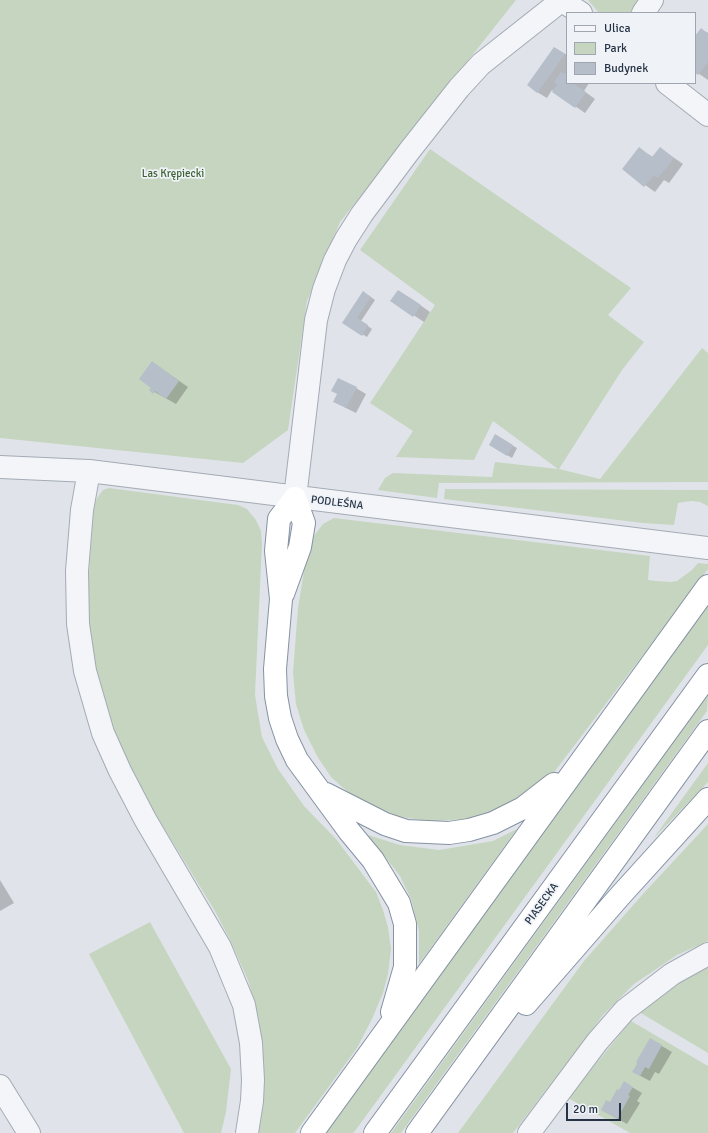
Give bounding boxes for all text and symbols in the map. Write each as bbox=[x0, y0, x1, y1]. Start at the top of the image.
legend bbox=[566, 12, 696, 84]
text: Ulica bbox=[604, 21, 631, 36]
text: Park bbox=[604, 41, 627, 56]
text: Budynek bbox=[604, 61, 648, 76]
park label: Las Krępiecki bbox=[142, 167, 204, 181]
street label: PODLEŚNA bbox=[310, 493, 364, 513]
street label: PIASECKA bbox=[522, 881, 562, 927]
scale bar bbox=[568, 1095, 623, 1121]
text: 20 m bbox=[573, 1102, 598, 1117]

